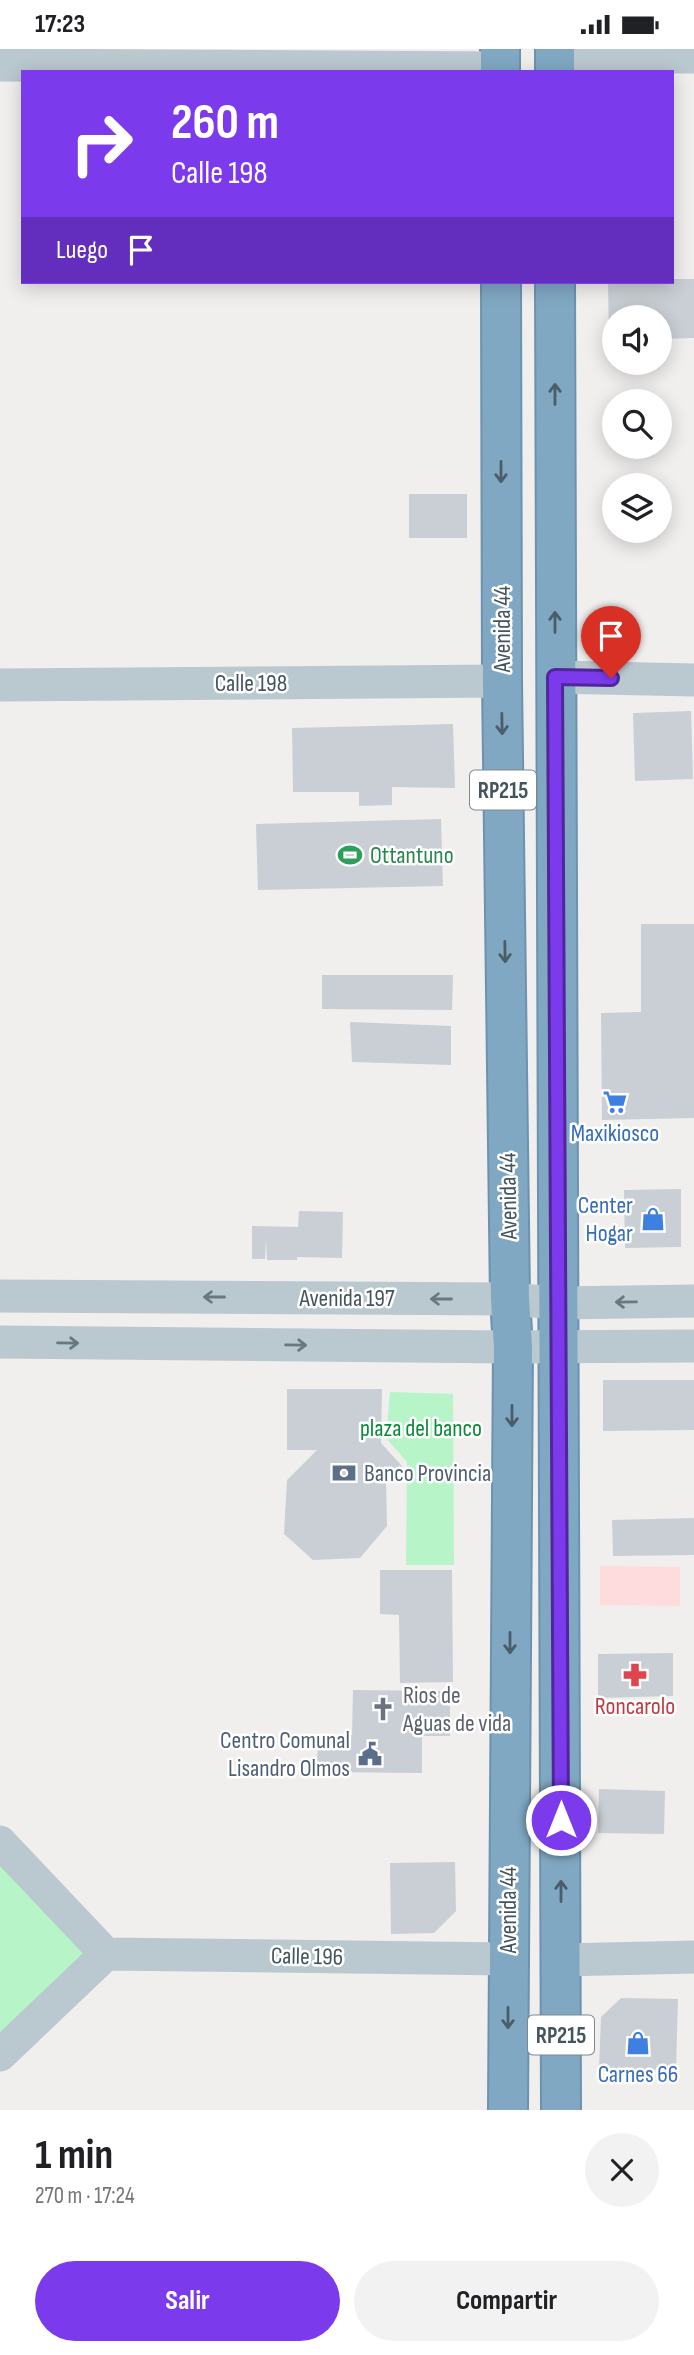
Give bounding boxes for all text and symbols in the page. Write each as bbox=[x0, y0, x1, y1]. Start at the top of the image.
text: 17:23 bbox=[35, 9, 85, 40]
text: 260 m bbox=[171, 94, 279, 153]
icon: right bbox=[56, 98, 147, 189]
text: Calle 198 bbox=[171, 154, 268, 193]
icon: arrive bbox=[122, 231, 160, 269]
text: Luego bbox=[56, 235, 108, 266]
map controls bbox=[602, 305, 672, 543]
button: sound bbox=[602, 305, 672, 375]
one-way arrow bbox=[548, 383, 562, 406]
button: search bbox=[602, 389, 672, 459]
one-way arrow bbox=[494, 461, 508, 484]
button: layers bbox=[602, 473, 672, 543]
street label: Avenida 44 bbox=[488, 586, 517, 673]
pin bbox=[581, 606, 641, 678]
one-way arrow bbox=[548, 611, 562, 634]
icon: arrive bbox=[592, 617, 630, 655]
street label: Calle 198 bbox=[215, 669, 287, 698]
one-way arrow bbox=[496, 713, 509, 736]
road number: RP215 bbox=[470, 771, 536, 810]
sports icon: Ottantuno bbox=[336, 841, 364, 869]
place label: Ottantuno bbox=[370, 841, 454, 870]
one-way arrow bbox=[498, 940, 512, 963]
supermarket icon: Maxikiosco bbox=[601, 1088, 629, 1116]
place label: Maxikiosco bbox=[571, 1119, 659, 1148]
street label: Avenida 44 bbox=[493, 1152, 524, 1241]
place label: Center Hogar bbox=[578, 1191, 633, 1248]
shop icon: Center Hogar bbox=[639, 1205, 667, 1233]
street label: Avenida 197 bbox=[298, 1284, 395, 1313]
one-way arrow bbox=[203, 1291, 226, 1304]
one-way arrow bbox=[430, 1292, 453, 1306]
one-way arrow bbox=[615, 1295, 638, 1309]
one-way arrow bbox=[56, 1336, 79, 1350]
one-way arrow bbox=[284, 1338, 307, 1352]
one-way arrow bbox=[505, 1404, 519, 1427]
park label: plaza del banco bbox=[360, 1414, 482, 1443]
bank icon: Banco Provincia bbox=[330, 1459, 358, 1487]
place label: Banco Provincia bbox=[364, 1459, 491, 1488]
one-way arrow bbox=[504, 1631, 517, 1654]
pharmacy icon: Roncarolo bbox=[621, 1661, 649, 1689]
place label: Rios de Aguas de vida bbox=[402, 1681, 511, 1738]
place label: Roncarolo bbox=[595, 1692, 675, 1721]
church icon: Rios de Aguas de vida bbox=[369, 1695, 397, 1723]
place label: Centro Comunal Lisandro Olmos bbox=[220, 1726, 350, 1783]
public building icon: Centro Comunal Lisandro Olmos bbox=[356, 1740, 384, 1768]
position arrow bbox=[524, 1783, 598, 1857]
street label: Avenida 44 bbox=[494, 1867, 523, 1954]
one-way arrow bbox=[554, 1880, 568, 1903]
street label: Calle 196 bbox=[271, 1941, 343, 1972]
one-way arrow bbox=[501, 2006, 515, 2029]
road number: RP215 bbox=[528, 2015, 594, 2055]
shop icon: Carnes 66 bbox=[624, 2029, 652, 2057]
place label: Carnes 66 bbox=[598, 2060, 678, 2089]
text: 1 min bbox=[35, 2130, 113, 2181]
button: close bbox=[585, 2133, 659, 2207]
text: 270 m · 17:24 bbox=[35, 2182, 135, 2210]
button: Salir bbox=[35, 2261, 340, 2341]
button: Compartir bbox=[354, 2261, 659, 2341]

